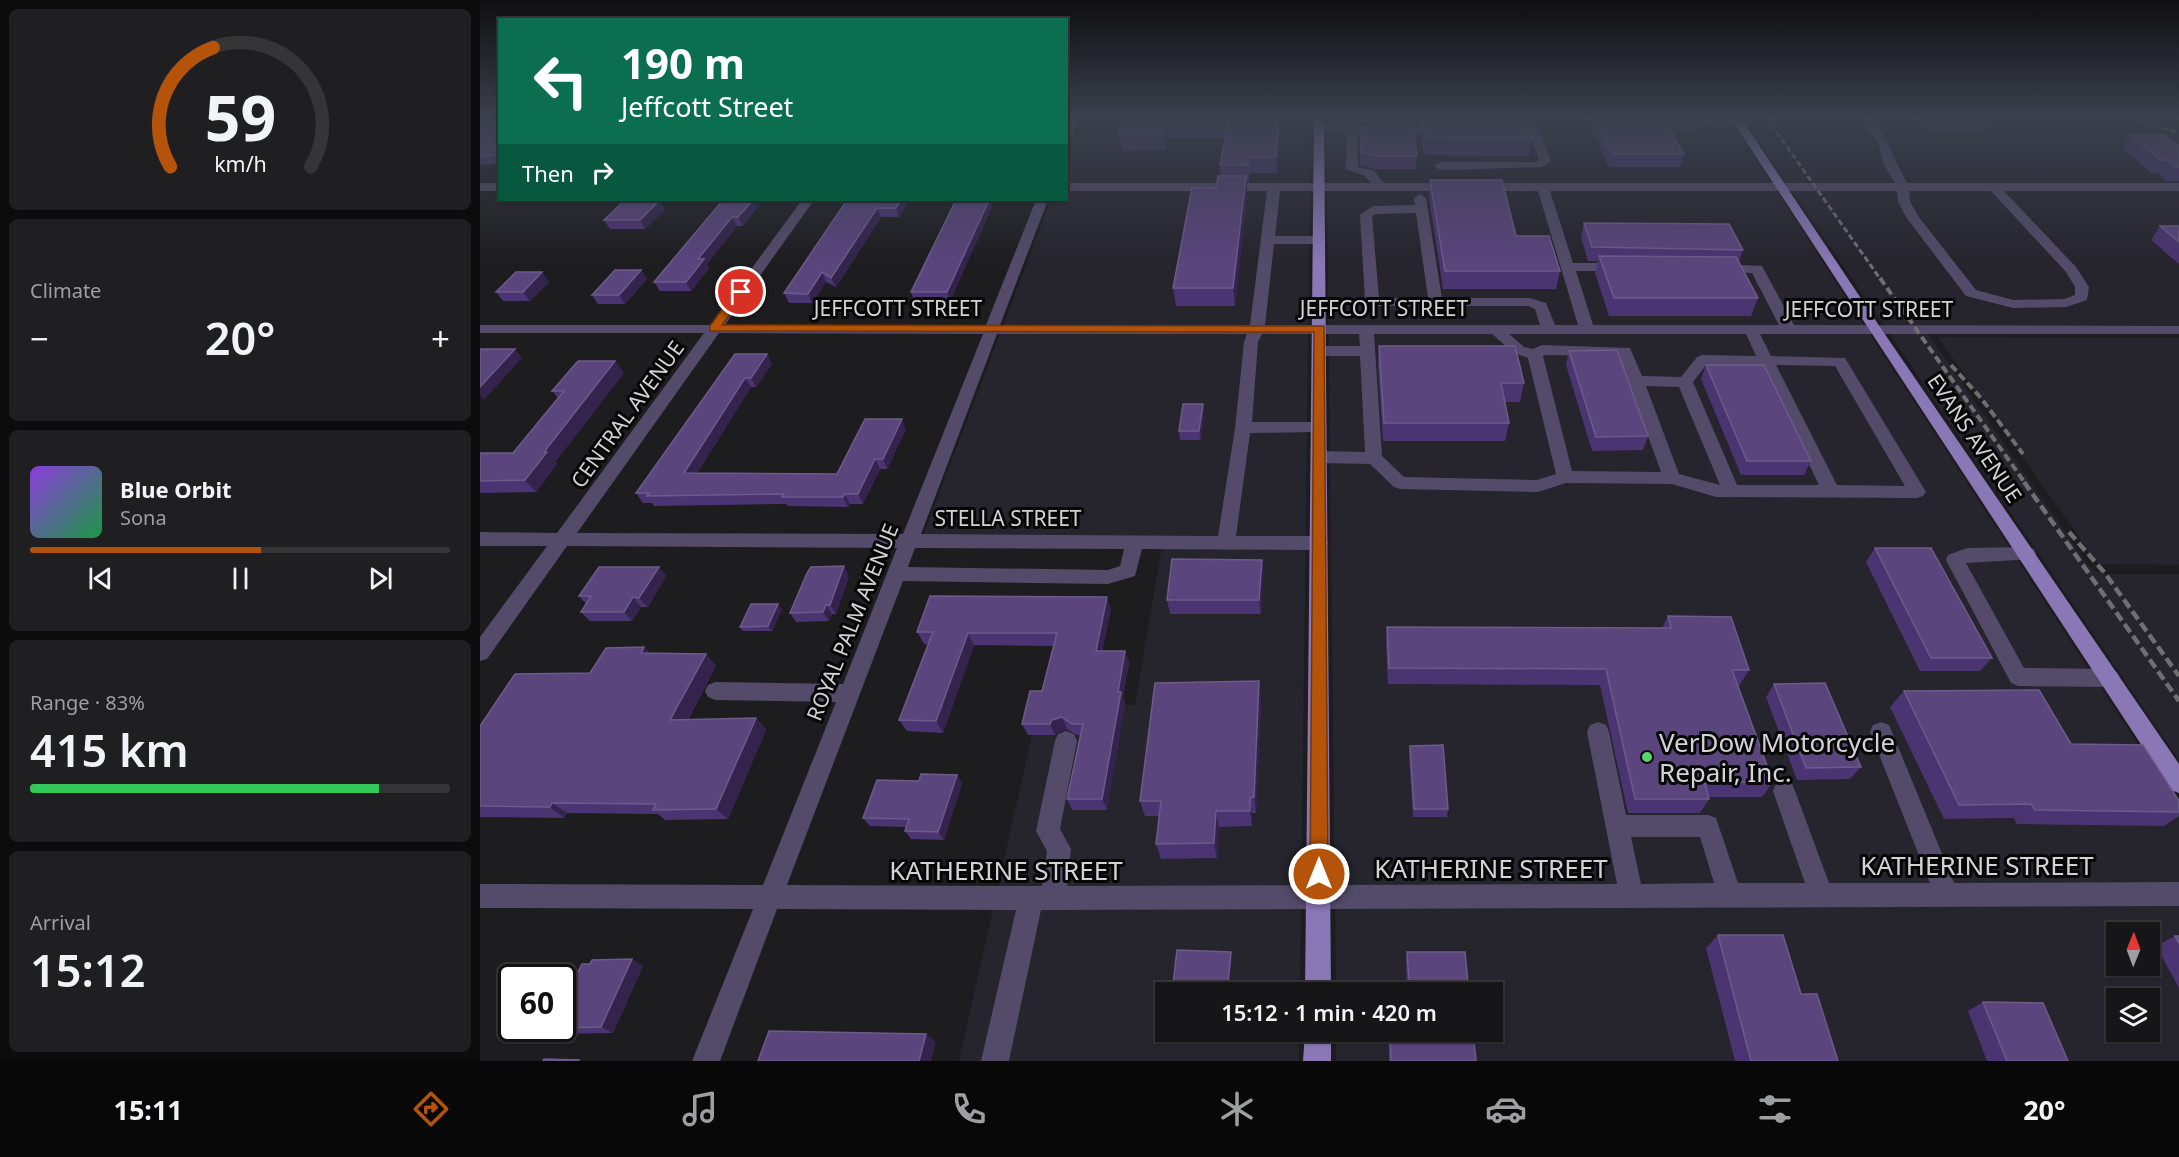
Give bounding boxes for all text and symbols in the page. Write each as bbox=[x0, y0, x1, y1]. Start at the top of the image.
text: 190 m bbox=[621, 34, 745, 91]
icon: left bbox=[522, 42, 600, 120]
text: 59 bbox=[204, 74, 276, 159]
text: Jeffcott Street bbox=[621, 88, 793, 125]
text: km/h bbox=[214, 149, 266, 178]
icon: right bbox=[586, 156, 619, 189]
text: Then bbox=[522, 158, 574, 188]
pin bbox=[715, 266, 766, 317]
icon: arrive bbox=[724, 275, 757, 308]
text: Climate bbox=[30, 277, 101, 304]
street label: JEFFCOTT STREET bbox=[812, 294, 983, 322]
street label: JEFFCOTT STREET bbox=[1298, 294, 1469, 322]
street label: JEFFCOTT STREET bbox=[1783, 295, 1954, 323]
text: 20° bbox=[205, 307, 275, 368]
text: − bbox=[30, 316, 49, 361]
text: + bbox=[431, 316, 450, 361]
street label: CENTRAL AVENUE bbox=[564, 335, 690, 493]
street label: EVANS AVENUE bbox=[1922, 368, 2028, 508]
text: Blue Orbit bbox=[120, 474, 232, 504]
text: Sona bbox=[120, 504, 167, 531]
street label: STELLA STREET bbox=[934, 504, 1082, 532]
street label: ROYAL PALM AVENUE bbox=[800, 519, 904, 725]
icon: previous bbox=[84, 562, 117, 595]
icon: pause bbox=[224, 562, 257, 595]
icon: next bbox=[364, 562, 397, 595]
text: Range · 83% bbox=[30, 689, 145, 716]
text: 415 km bbox=[30, 719, 189, 780]
place label: VerDow Motorcycle Repair, Inc. bbox=[1659, 724, 1895, 790]
marker: VerDow Motorcycle Repair, Inc. bbox=[1640, 750, 1654, 764]
position arrow bbox=[1287, 842, 1351, 906]
street label: KATHERINE STREET bbox=[1860, 847, 2094, 883]
street label: KATHERINE STREET bbox=[1374, 850, 1608, 886]
street label: KATHERINE STREET bbox=[889, 852, 1123, 888]
text: Arrival bbox=[30, 909, 91, 936]
north arrow bbox=[2106, 922, 2160, 976]
map controls bbox=[2106, 922, 2160, 1042]
text: 15:12 bbox=[30, 939, 145, 1000]
speed limit sign: 60 bbox=[498, 964, 576, 1042]
button: layers bbox=[2106, 988, 2160, 1042]
text: 15:12 · 1 min · 420 m bbox=[1221, 997, 1437, 1027]
icon: directions bbox=[410, 1088, 452, 1130]
icon: music bbox=[679, 1088, 721, 1130]
icon: phone bbox=[948, 1088, 990, 1130]
icon: climate bbox=[1216, 1088, 1258, 1130]
icon: car bbox=[1485, 1088, 1527, 1130]
icon: filters bbox=[1754, 1088, 1796, 1130]
text: 15:11 bbox=[113, 1091, 183, 1128]
text: 20° bbox=[2023, 1091, 2066, 1128]

